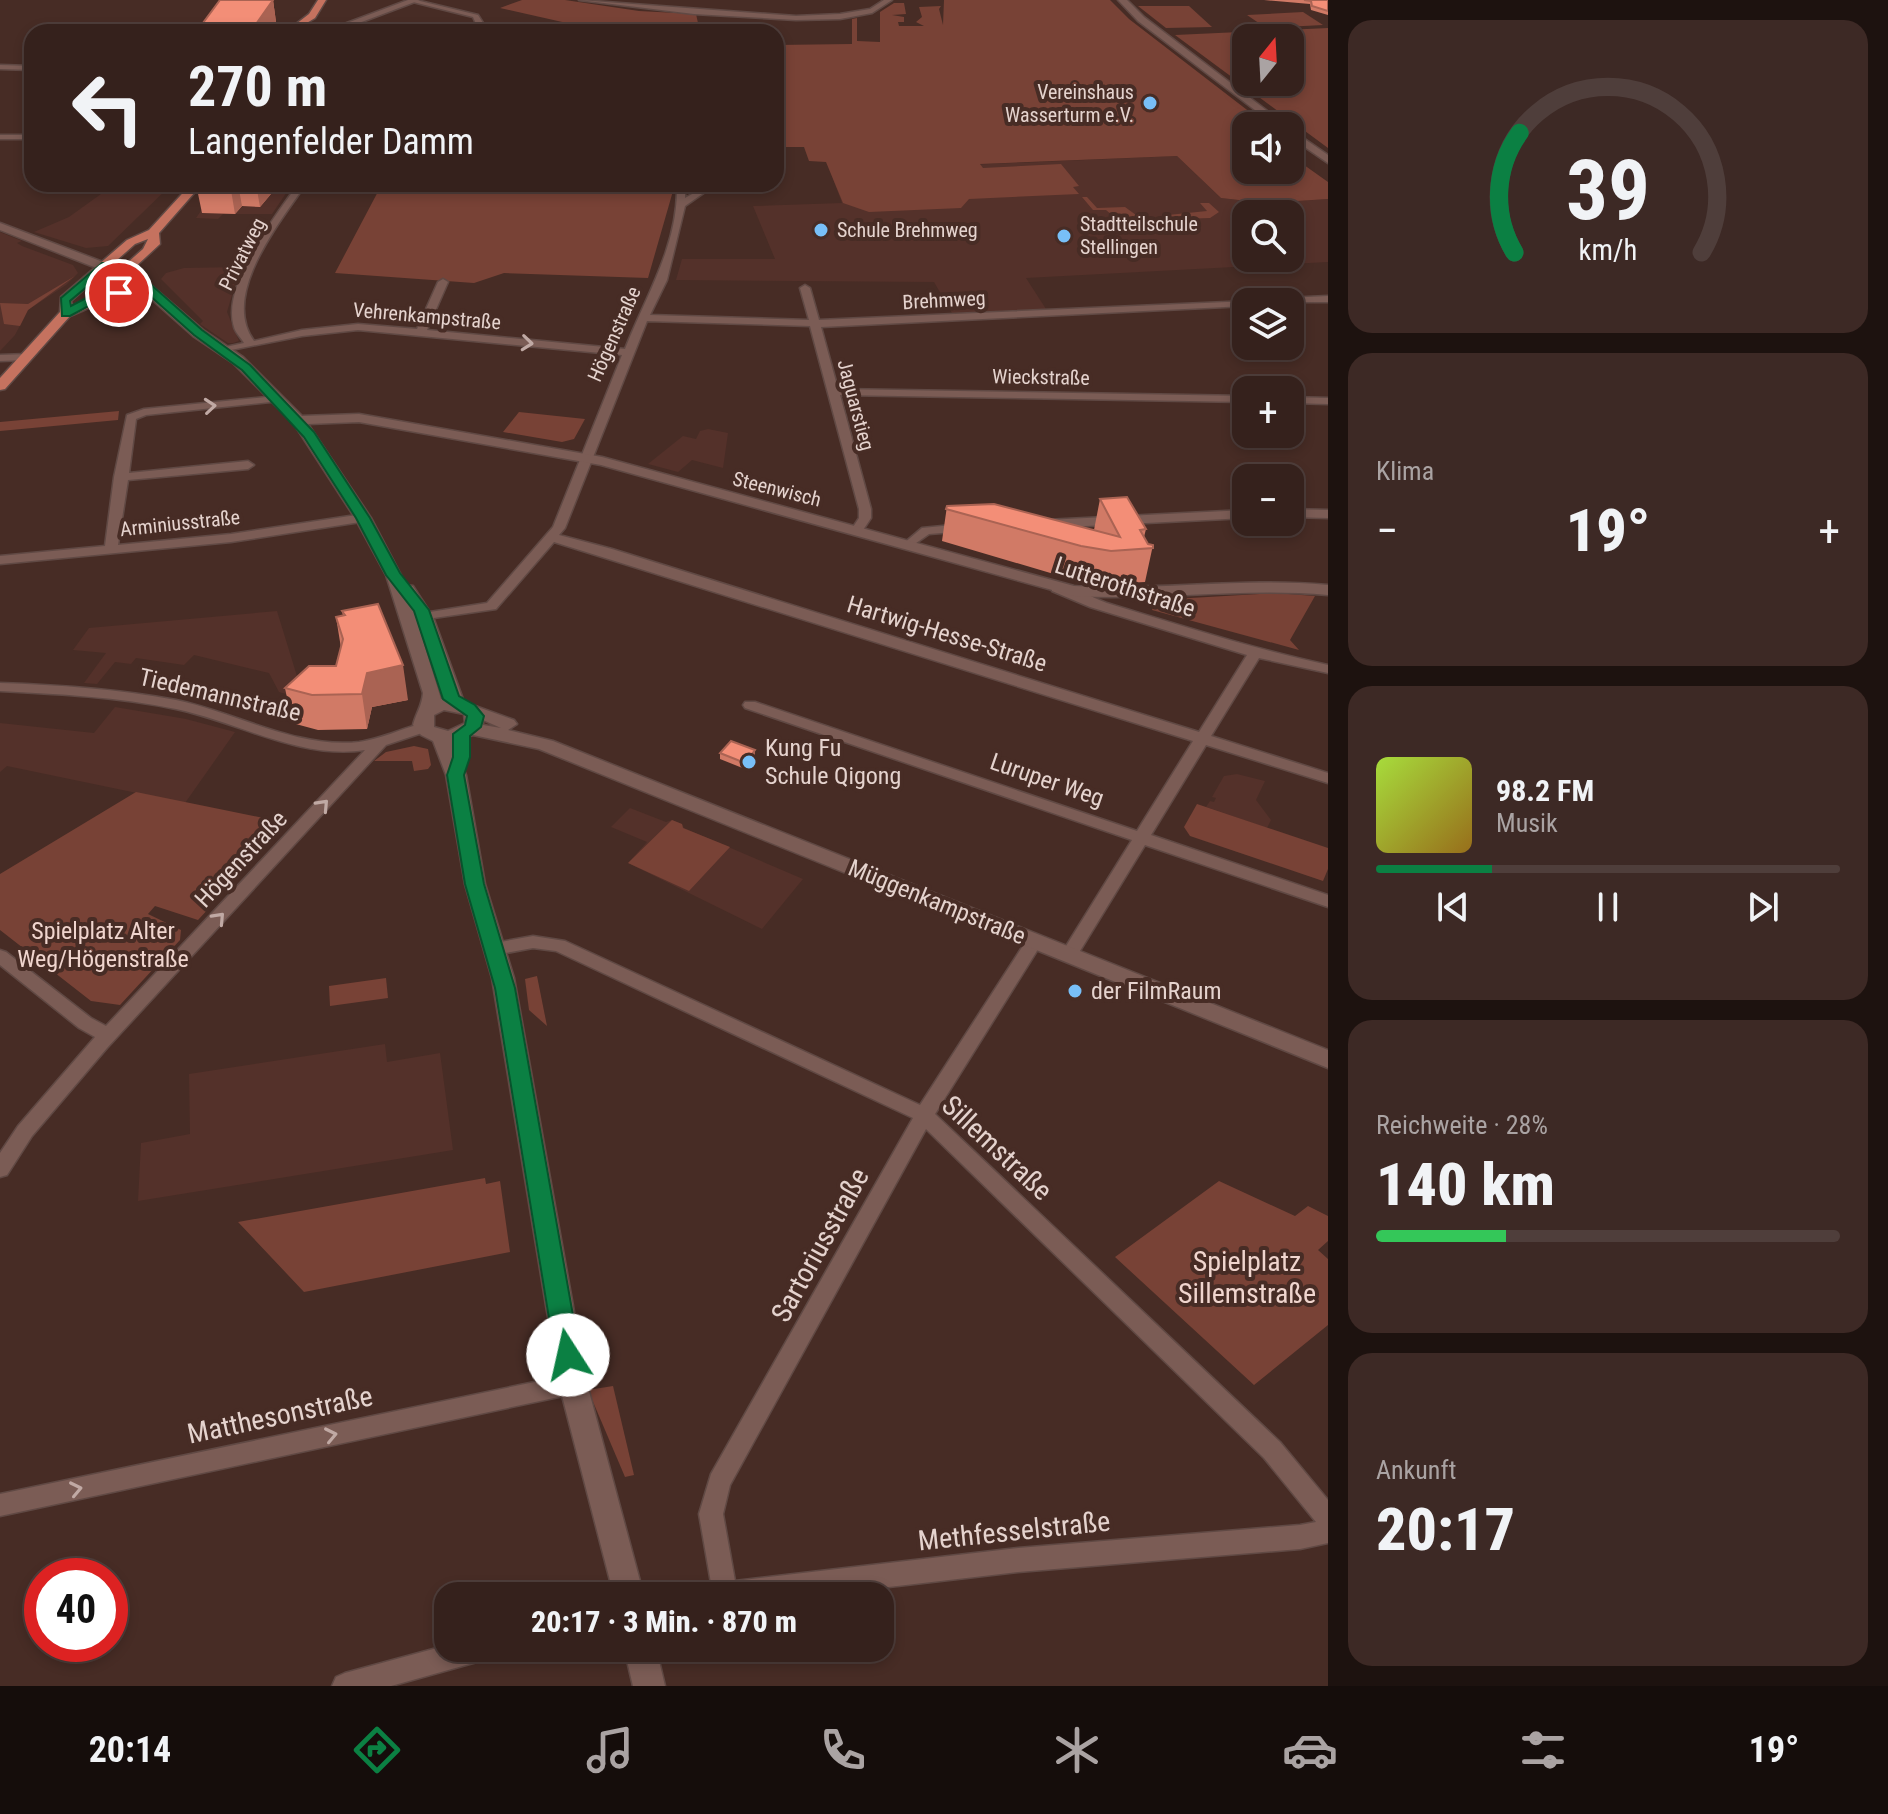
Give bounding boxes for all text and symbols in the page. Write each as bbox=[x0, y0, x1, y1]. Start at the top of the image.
north arrow bbox=[1232, 24, 1304, 96]
map controls bbox=[1232, 24, 1304, 536]
text: 270 m bbox=[188, 54, 327, 120]
icon: left bbox=[56, 56, 160, 160]
place label: Vereinshaus Wasserturm e.V. bbox=[1005, 80, 1134, 127]
marker: Vereinshaus Wasserturm e.V. bbox=[1141, 94, 1159, 112]
button: sound bbox=[1232, 112, 1304, 184]
text: Langenfelder Damm bbox=[188, 121, 474, 163]
text: 39 bbox=[1566, 141, 1650, 238]
button: search bbox=[1232, 200, 1304, 272]
place label: Stadtteilschule Stellingen bbox=[1080, 212, 1198, 259]
street label: Privatweg bbox=[214, 214, 270, 294]
place label: Schule Brehmweg bbox=[837, 218, 978, 242]
marker: Schule Brehmweg bbox=[812, 221, 830, 239]
marker: Stadtteilschule Stellingen bbox=[1055, 227, 1073, 245]
text: km/h bbox=[1579, 233, 1637, 267]
pin bbox=[85, 259, 153, 327]
icon: arrive bbox=[97, 271, 141, 315]
street label: Högenstraße bbox=[582, 283, 646, 385]
street label: Brehmweg bbox=[902, 286, 986, 314]
button: layers bbox=[1232, 288, 1304, 360]
street label: Vehrenkampstraße bbox=[352, 298, 502, 334]
one-way arrow bbox=[521, 334, 534, 351]
street label: Jaguarstieg bbox=[832, 357, 880, 453]
street label: Wieckstraße bbox=[992, 364, 1090, 390]
button: + bbox=[1232, 376, 1304, 448]
one-way arrow bbox=[204, 398, 217, 415]
text: Klima bbox=[1376, 456, 1434, 486]
button: − bbox=[1232, 464, 1304, 536]
street label: Steenwisch bbox=[730, 466, 824, 512]
text: 19° bbox=[1566, 495, 1650, 566]
street label: Arminiusstraße bbox=[119, 505, 241, 541]
text: − bbox=[1376, 505, 1398, 557]
text: + bbox=[1818, 505, 1840, 557]
street label: Lutterothstraße bbox=[1051, 551, 1199, 623]
street label: Hartwig-Hesse-Straße bbox=[844, 590, 1050, 678]
street label: Tiedemannstraße bbox=[136, 663, 304, 727]
place label: Kung Fu Schule Qigong bbox=[765, 734, 901, 790]
street label: Luruper Weg bbox=[987, 748, 1107, 812]
marker: Kung Fu Schule Qigong bbox=[740, 753, 758, 771]
text: 98.2 FM bbox=[1496, 773, 1594, 808]
one-way arrow bbox=[314, 799, 328, 814]
street label: Högenstraße bbox=[189, 805, 293, 913]
text: Musik bbox=[1496, 808, 1558, 838]
street label: Müggenkampstraße bbox=[844, 854, 1030, 950]
icon: previous bbox=[1431, 885, 1475, 929]
icon: pause bbox=[1586, 885, 1630, 929]
icon: next bbox=[1741, 885, 1785, 929]
one-way arrow bbox=[210, 912, 224, 927]
park label: Spielplatz Alter Weg/Högenstraße bbox=[17, 917, 189, 973]
place label: der FilmRaum bbox=[1091, 977, 1222, 1005]
marker: der FilmRaum bbox=[1066, 982, 1084, 1000]
street label: Sillemstraße bbox=[935, 1089, 1059, 1207]
text: Reichweite · 28% bbox=[1376, 1110, 1548, 1140]
text: 140 km bbox=[1376, 1149, 1555, 1220]
street label: Sartoriusstraße bbox=[764, 1162, 876, 1328]
park label: Spielplatz Sillemstraße bbox=[1178, 1245, 1316, 1310]
position arrow bbox=[526, 1313, 610, 1397]
street label: Matthesonstraße bbox=[184, 1379, 376, 1451]
one-way arrow bbox=[323, 1427, 337, 1444]
text: Ankunft bbox=[1376, 1455, 1456, 1485]
one-way arrow bbox=[69, 1481, 83, 1498]
text: 20:17 bbox=[1376, 1494, 1515, 1565]
street label: Methfesselstraße bbox=[916, 1505, 1112, 1557]
speed limit sign: 40 bbox=[24, 1558, 128, 1662]
text: 20:17 · 3 Min. · 870 m bbox=[531, 1604, 797, 1639]
icon: directions bbox=[349, 1722, 405, 1778]
icon: music bbox=[582, 1722, 638, 1778]
icon: phone bbox=[815, 1722, 871, 1778]
icon: climate bbox=[1049, 1722, 1105, 1778]
icon: car bbox=[1282, 1722, 1338, 1778]
icon: filters bbox=[1515, 1722, 1571, 1778]
text: 20:14 bbox=[89, 1729, 171, 1771]
text: 19° bbox=[1749, 1729, 1799, 1771]

